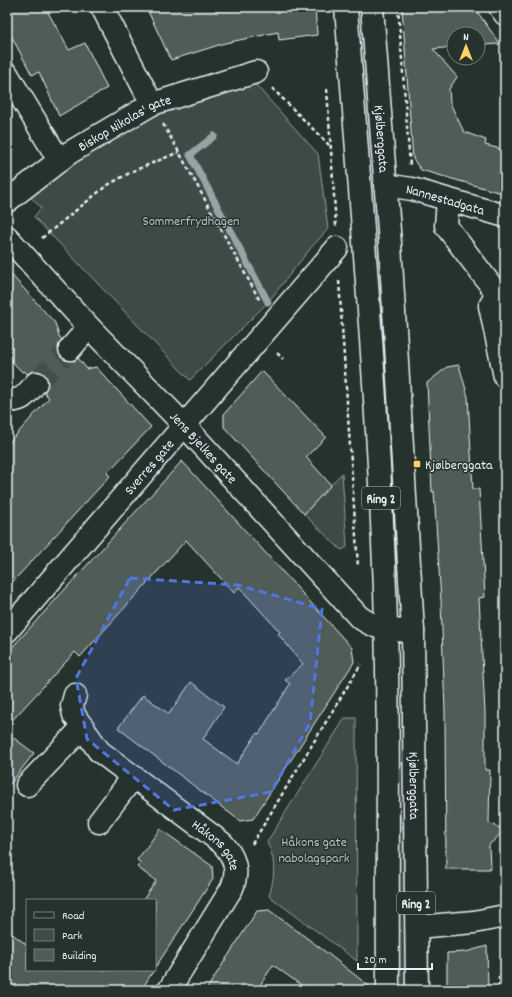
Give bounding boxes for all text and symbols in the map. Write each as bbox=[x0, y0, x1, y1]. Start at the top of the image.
north arrow bbox=[446, 26, 486, 66]
text: N bbox=[463, 30, 469, 46]
street label: Biskop Nikolas' gate bbox=[75, 91, 174, 157]
street label: Kjølberggata bbox=[367, 104, 393, 174]
street label: Nannestadgata bbox=[404, 180, 487, 222]
park label: Sommerfrydhagen bbox=[142, 212, 240, 232]
street label: Jens Bjelkes gate bbox=[164, 408, 241, 489]
street label: Sverres gate bbox=[120, 436, 180, 500]
place label: Kjølberggata bbox=[425, 456, 493, 476]
marker: Kjølberggata bbox=[412, 459, 422, 469]
road number: Ring 2 bbox=[362, 487, 400, 509]
street label: Kjølberggata bbox=[402, 752, 423, 820]
street label: Håkons gate bbox=[187, 816, 243, 872]
park label: Håkons gate nabolagspark bbox=[278, 833, 350, 869]
road number: Ring 2 bbox=[397, 892, 435, 914]
legend bbox=[26, 899, 156, 971]
text: Road bbox=[62, 908, 84, 925]
text: Park bbox=[62, 928, 83, 945]
scale bar bbox=[358, 945, 432, 971]
text: Building bbox=[62, 948, 97, 965]
text: 20 m bbox=[364, 952, 387, 969]

